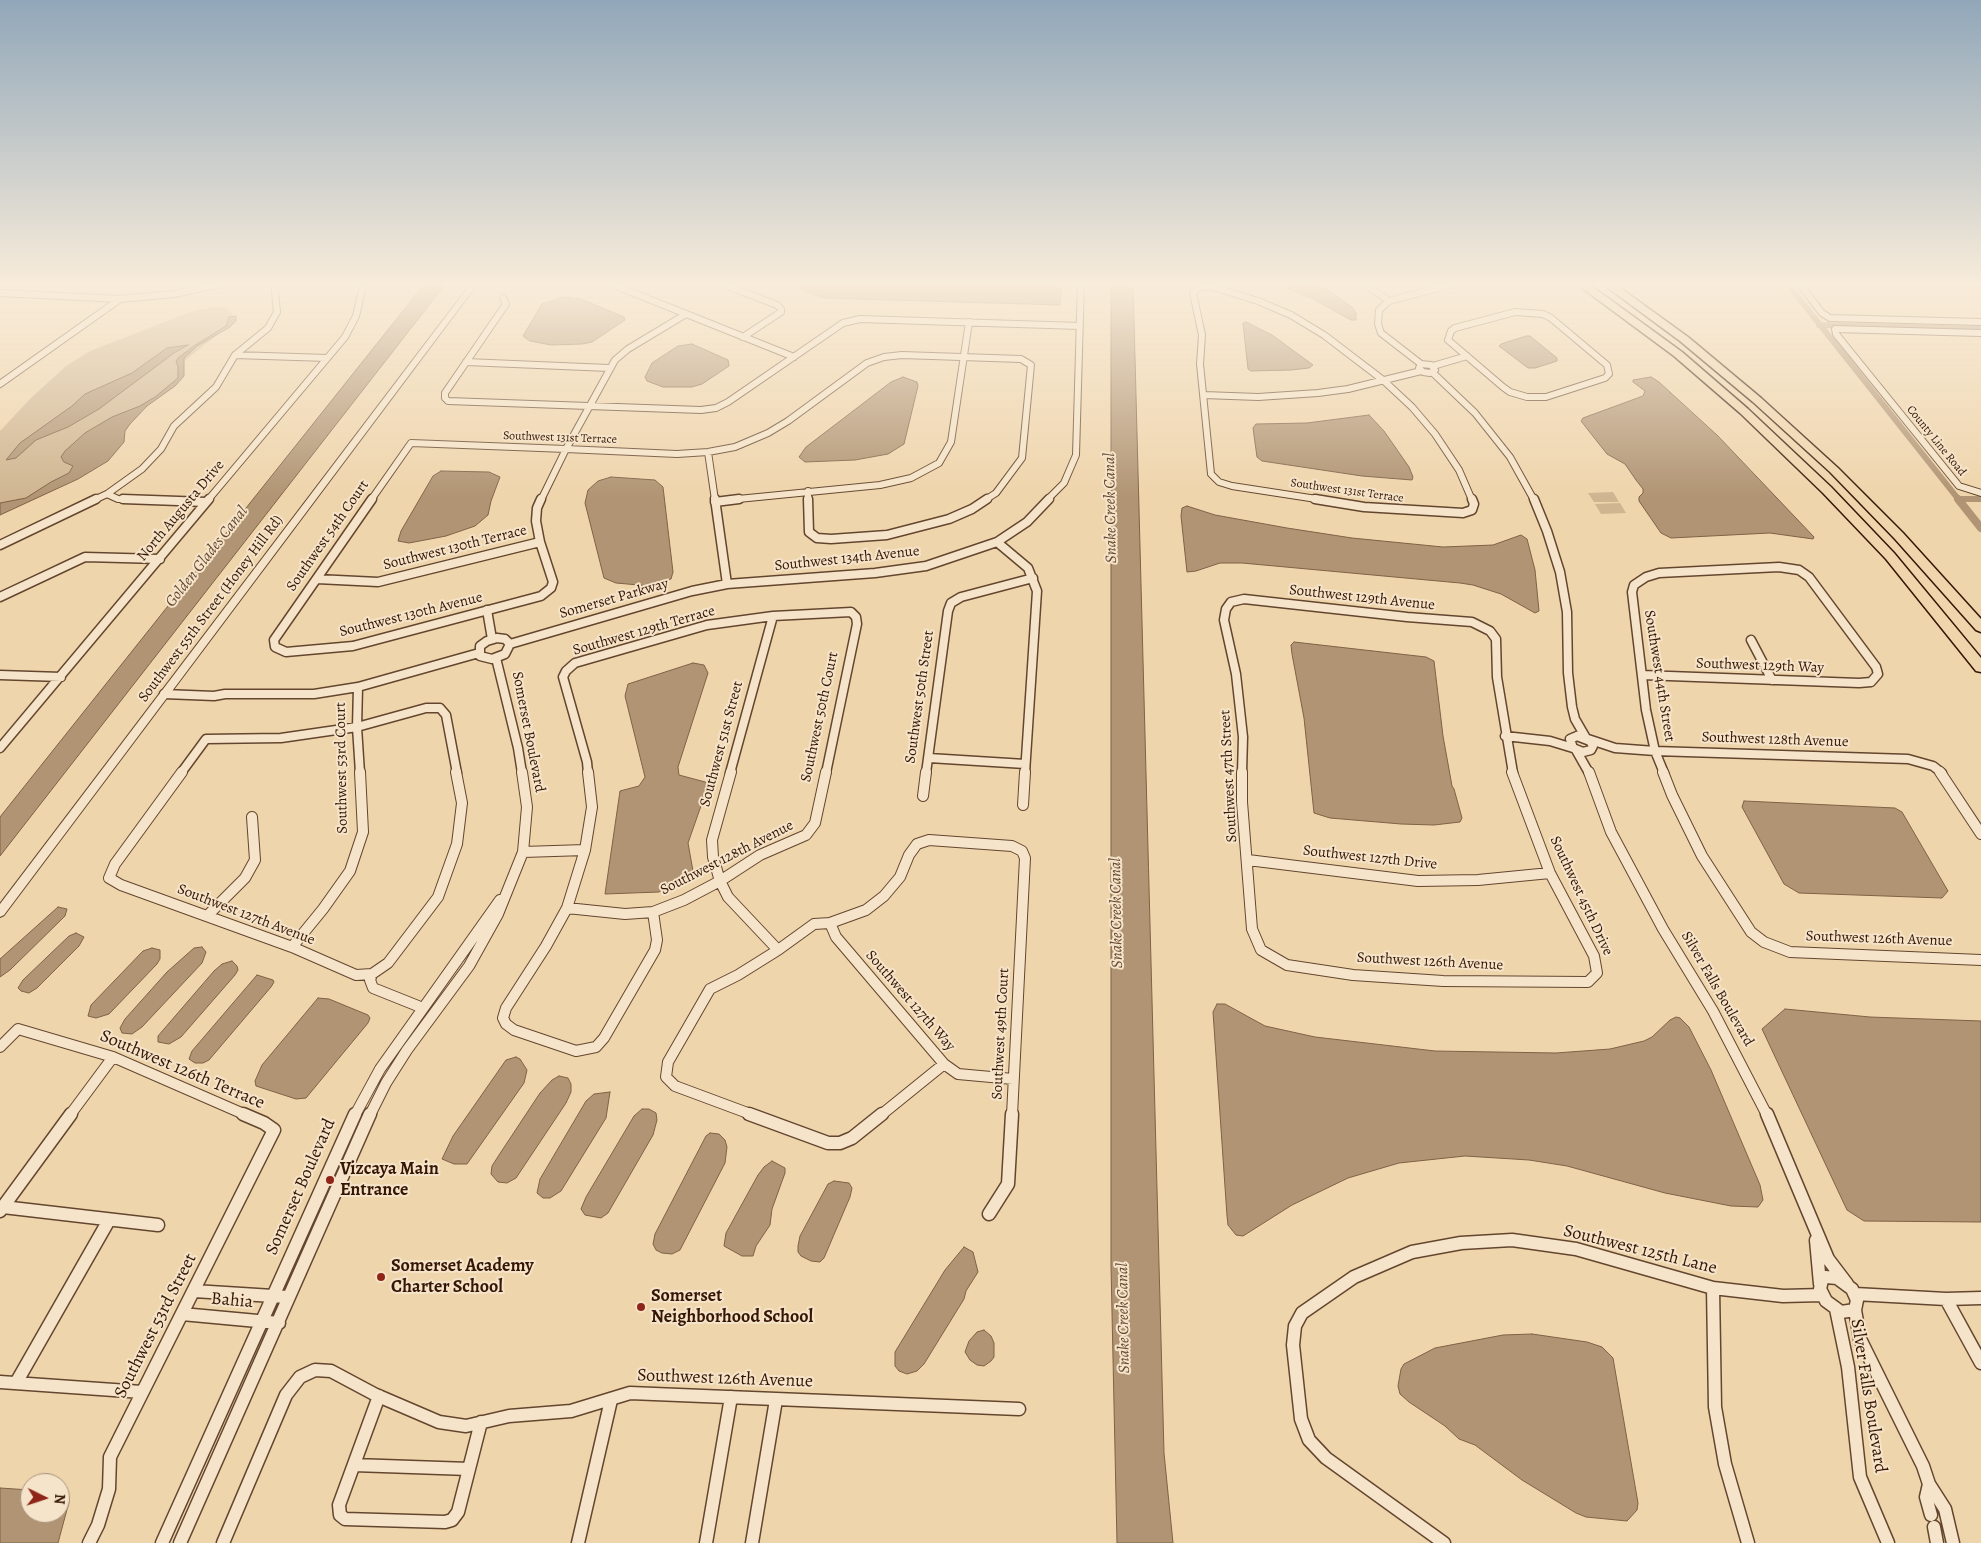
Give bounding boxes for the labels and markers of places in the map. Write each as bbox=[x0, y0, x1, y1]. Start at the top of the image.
place label: Vizcaya Main Entrance bbox=[340, 1159, 439, 1202]
marker: Vizcaya Main Entrance bbox=[324, 1174, 336, 1186]
place label: Somerset Academy Charter School bbox=[391, 1256, 534, 1298]
marker: Somerset Academy Charter School bbox=[375, 1271, 387, 1283]
place label: Somerset Neighborhood School bbox=[651, 1286, 813, 1328]
marker: Somerset Neighborhood School bbox=[635, 1301, 647, 1313]

